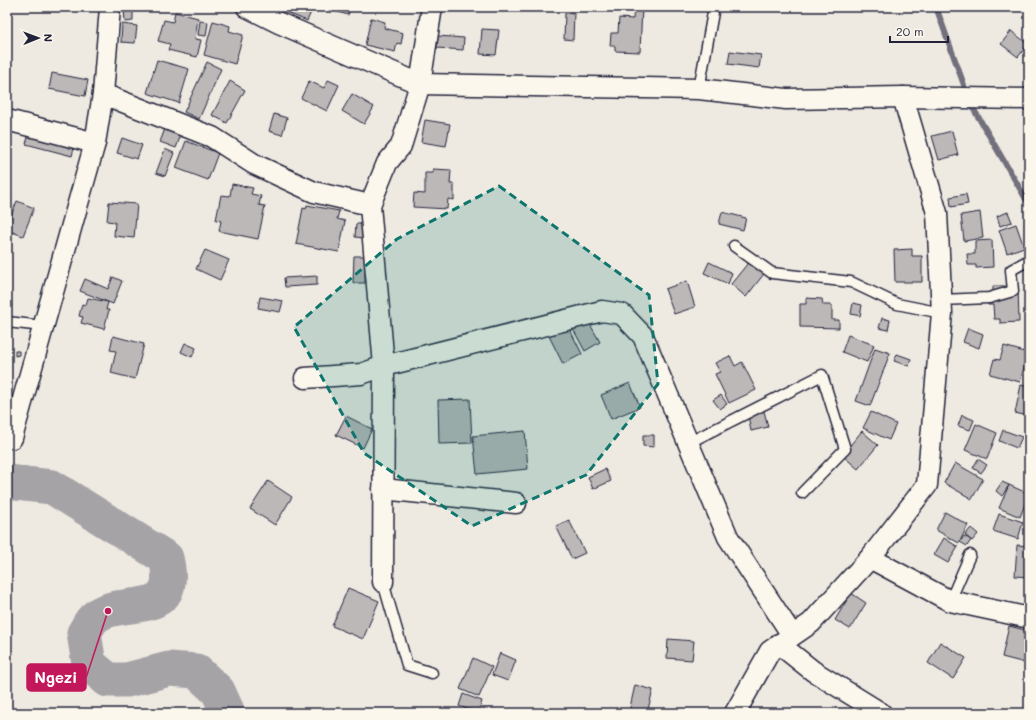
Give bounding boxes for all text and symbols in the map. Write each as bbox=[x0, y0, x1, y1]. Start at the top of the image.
north arrow bbox=[18, 18, 58, 58]
scale bar bbox=[890, 18, 948, 44]
text: 20 m bbox=[896, 23, 924, 39]
text: N bbox=[41, 34, 56, 42]
callout: Ngezi bbox=[27, 664, 86, 691]
text: Ngezi bbox=[35, 667, 77, 687]

